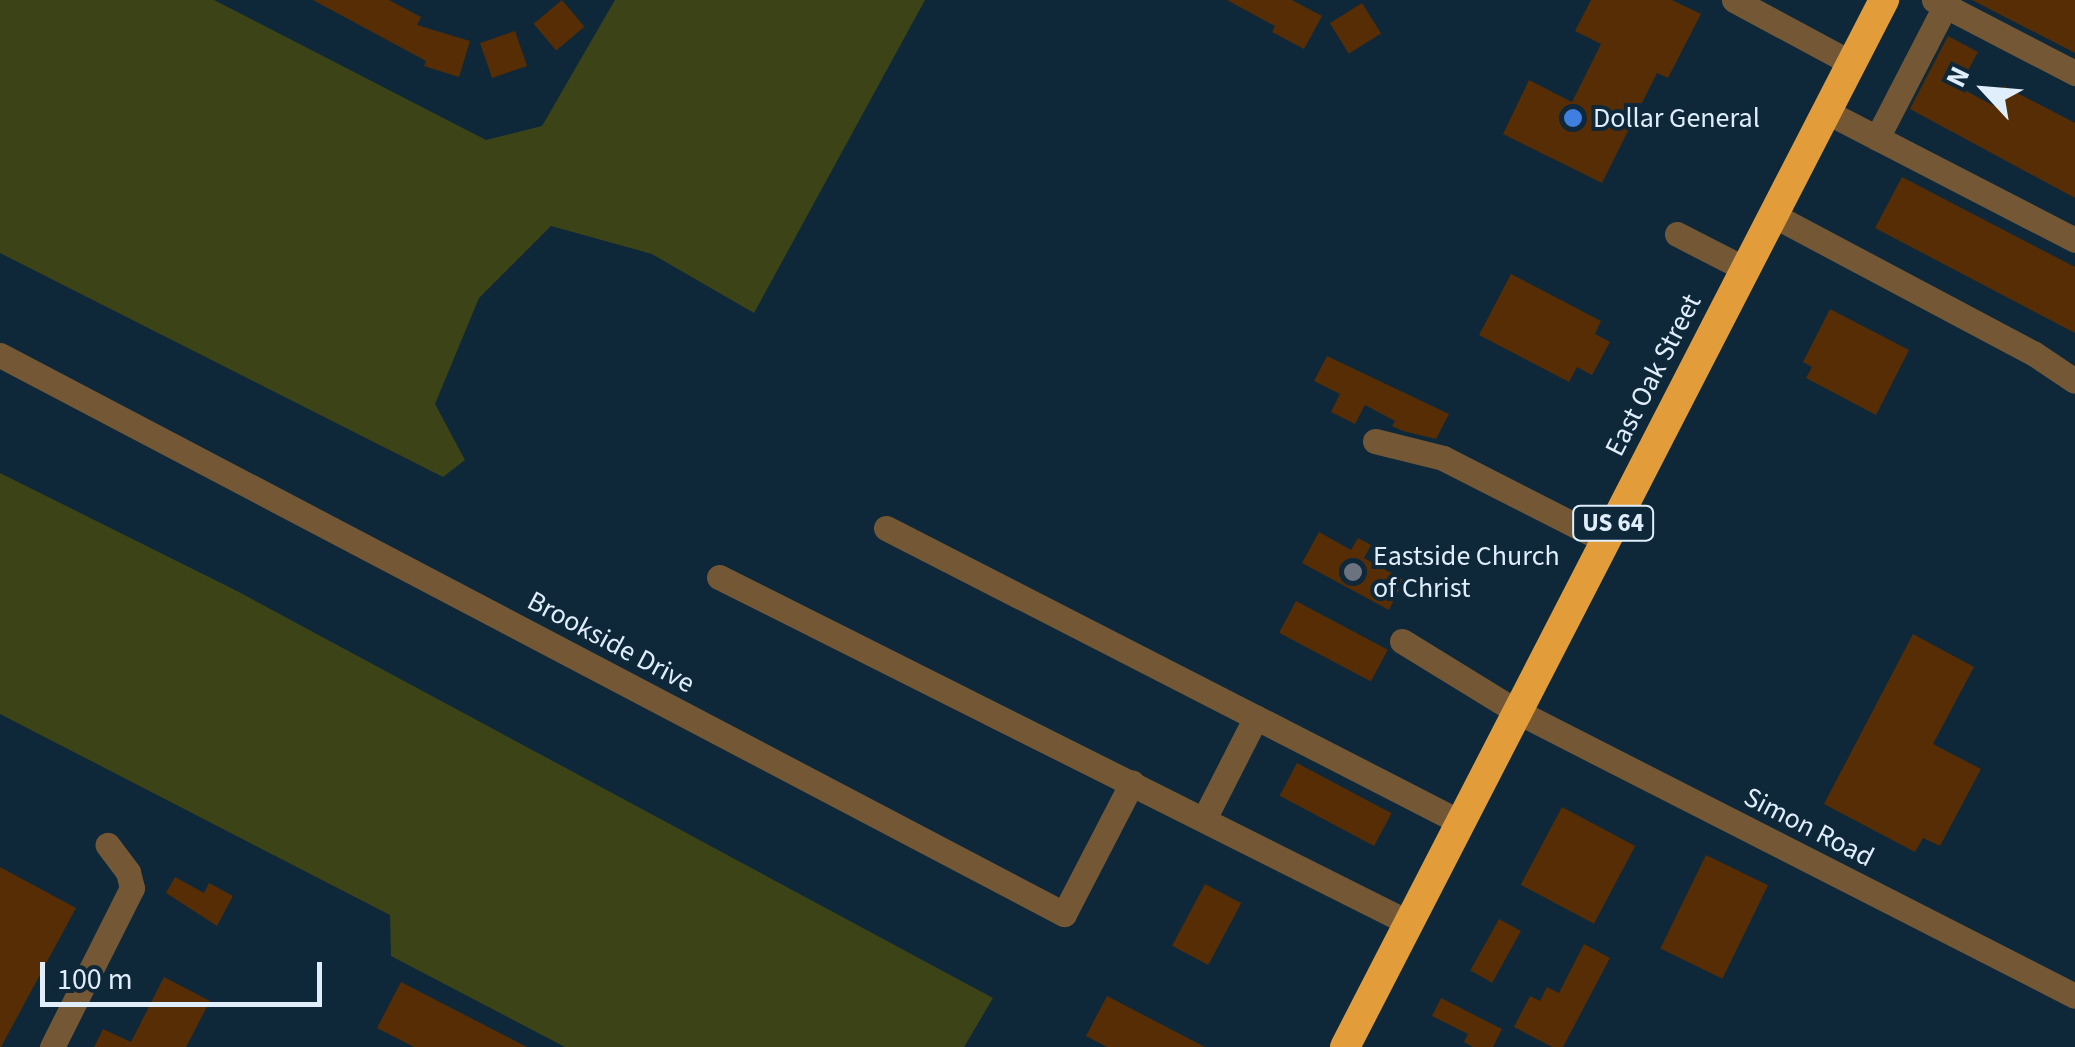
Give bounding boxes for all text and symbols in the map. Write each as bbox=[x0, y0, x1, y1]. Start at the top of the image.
north arrow bbox=[1935, 40, 2035, 140]
text: N bbox=[1936, 60, 1980, 94]
place label: Dollar General bbox=[1593, 101, 1760, 135]
marker: Dollar General bbox=[1562, 107, 1584, 129]
street label: East Oak Street bbox=[1598, 288, 1708, 462]
road number: US 64 bbox=[1570, 503, 1656, 543]
place label: Eastside Church of Christ bbox=[1373, 539, 1560, 605]
marker: Eastside Church of Christ bbox=[1342, 561, 1364, 583]
street label: Brookside Drive bbox=[522, 584, 700, 700]
street label: Simon Road bbox=[1738, 780, 1880, 874]
scale bar bbox=[45, 942, 328, 1004]
text: 100 m bbox=[57, 958, 133, 1001]

